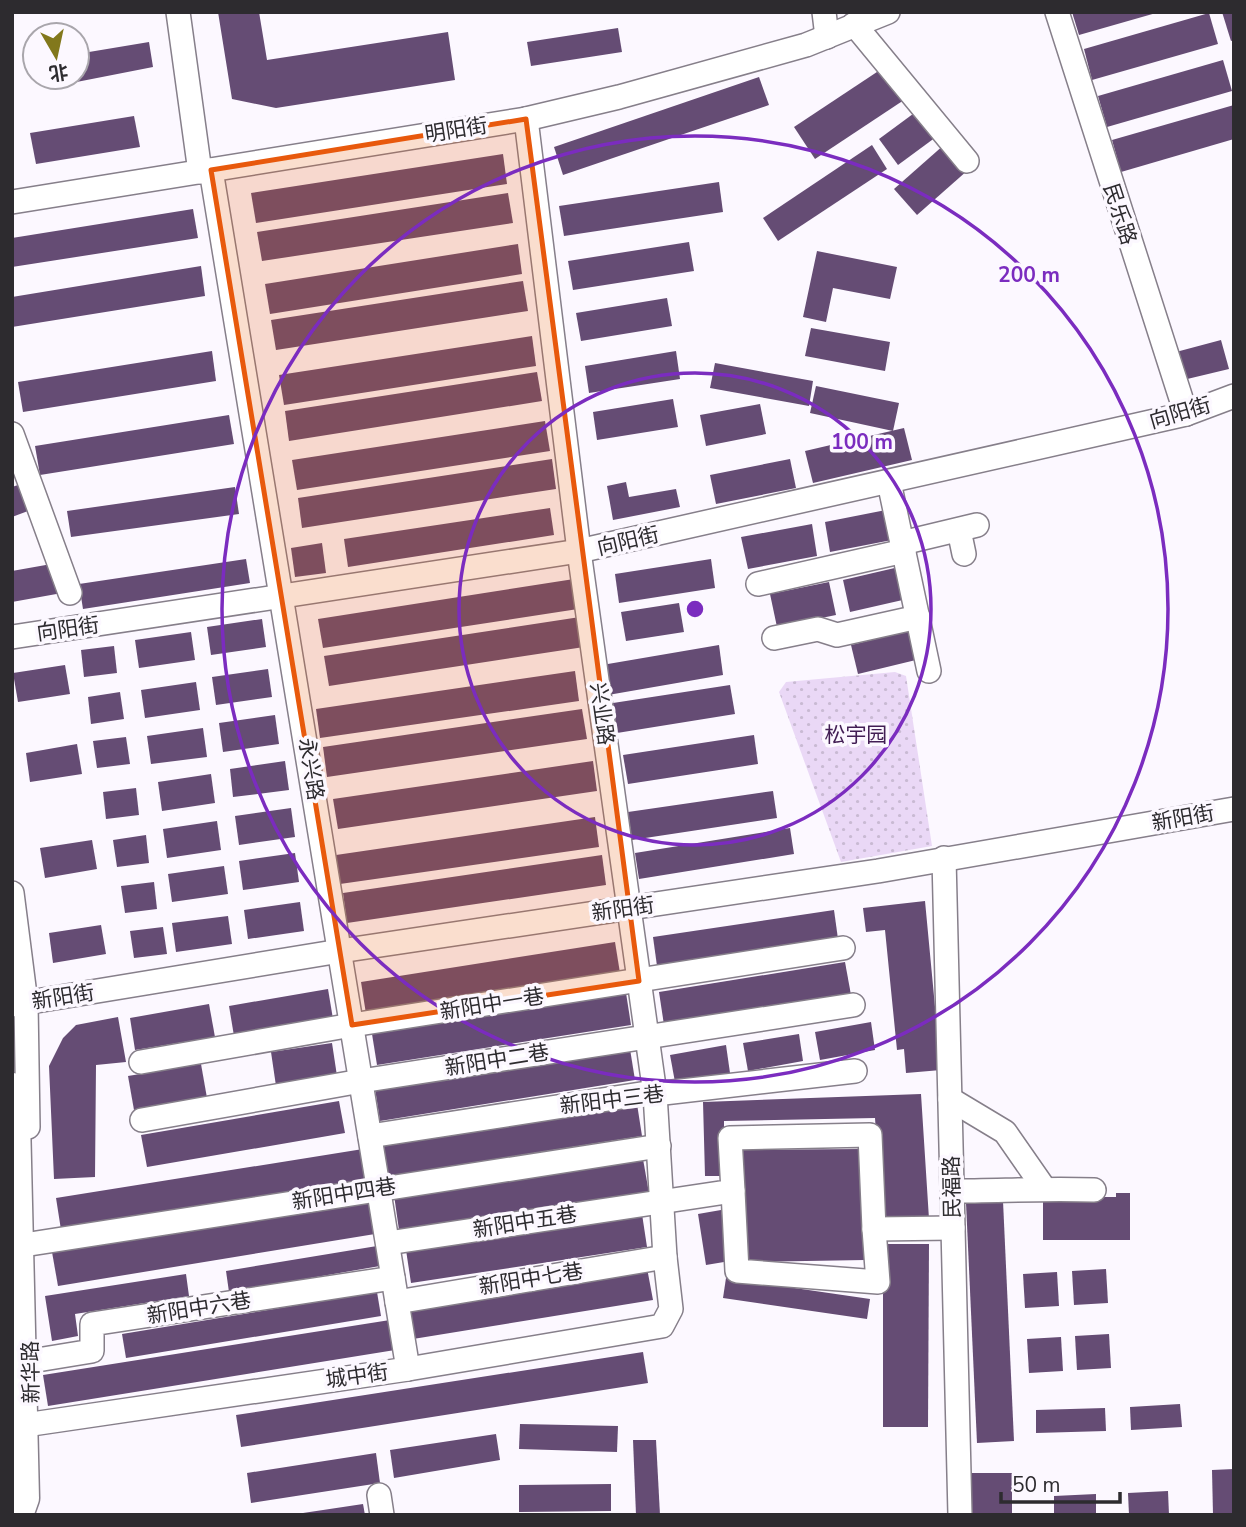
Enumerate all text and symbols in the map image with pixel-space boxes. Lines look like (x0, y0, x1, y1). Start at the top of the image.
north arrow (21, 21, 91, 91)
text: 北 (47, 57, 70, 86)
street label: 明阳街 (423, 111, 489, 149)
street label: 民乐路 (1097, 180, 1143, 248)
text: 200 m (998, 261, 1060, 289)
street label: 向阳街 (1146, 391, 1214, 435)
text: 100 m (831, 428, 893, 456)
street label: 向阳街 (594, 520, 662, 562)
centre of rings (683, 597, 707, 621)
street label: 向阳街 (35, 611, 101, 647)
street label: 兴业路 (584, 681, 620, 747)
park label: 松宇园 (825, 721, 888, 749)
street label: 永兴路 (292, 736, 330, 802)
street label: 新阳街 (1150, 799, 1216, 837)
street label: 新阳街 (590, 891, 656, 927)
street label: 新阳街 (30, 978, 96, 1016)
street label: 新阳中一巷 (438, 982, 546, 1026)
street label: 新阳中二巷 (443, 1038, 551, 1082)
street label: 新阳中三巷 (558, 1080, 666, 1120)
street label: 民福路 (937, 1155, 967, 1219)
street label: 新阳中四巷 (290, 1172, 398, 1216)
street label: 新阳中五巷 (471, 1200, 579, 1244)
street label: 新阳中七巷 (477, 1257, 585, 1301)
street label: 新阳中六巷 (145, 1286, 253, 1330)
street label: 新华路 (16, 1340, 46, 1404)
street label: 城中街 (324, 1358, 390, 1394)
scale bar (1001, 1460, 1120, 1504)
text: 50 m (1012, 1471, 1061, 1499)

